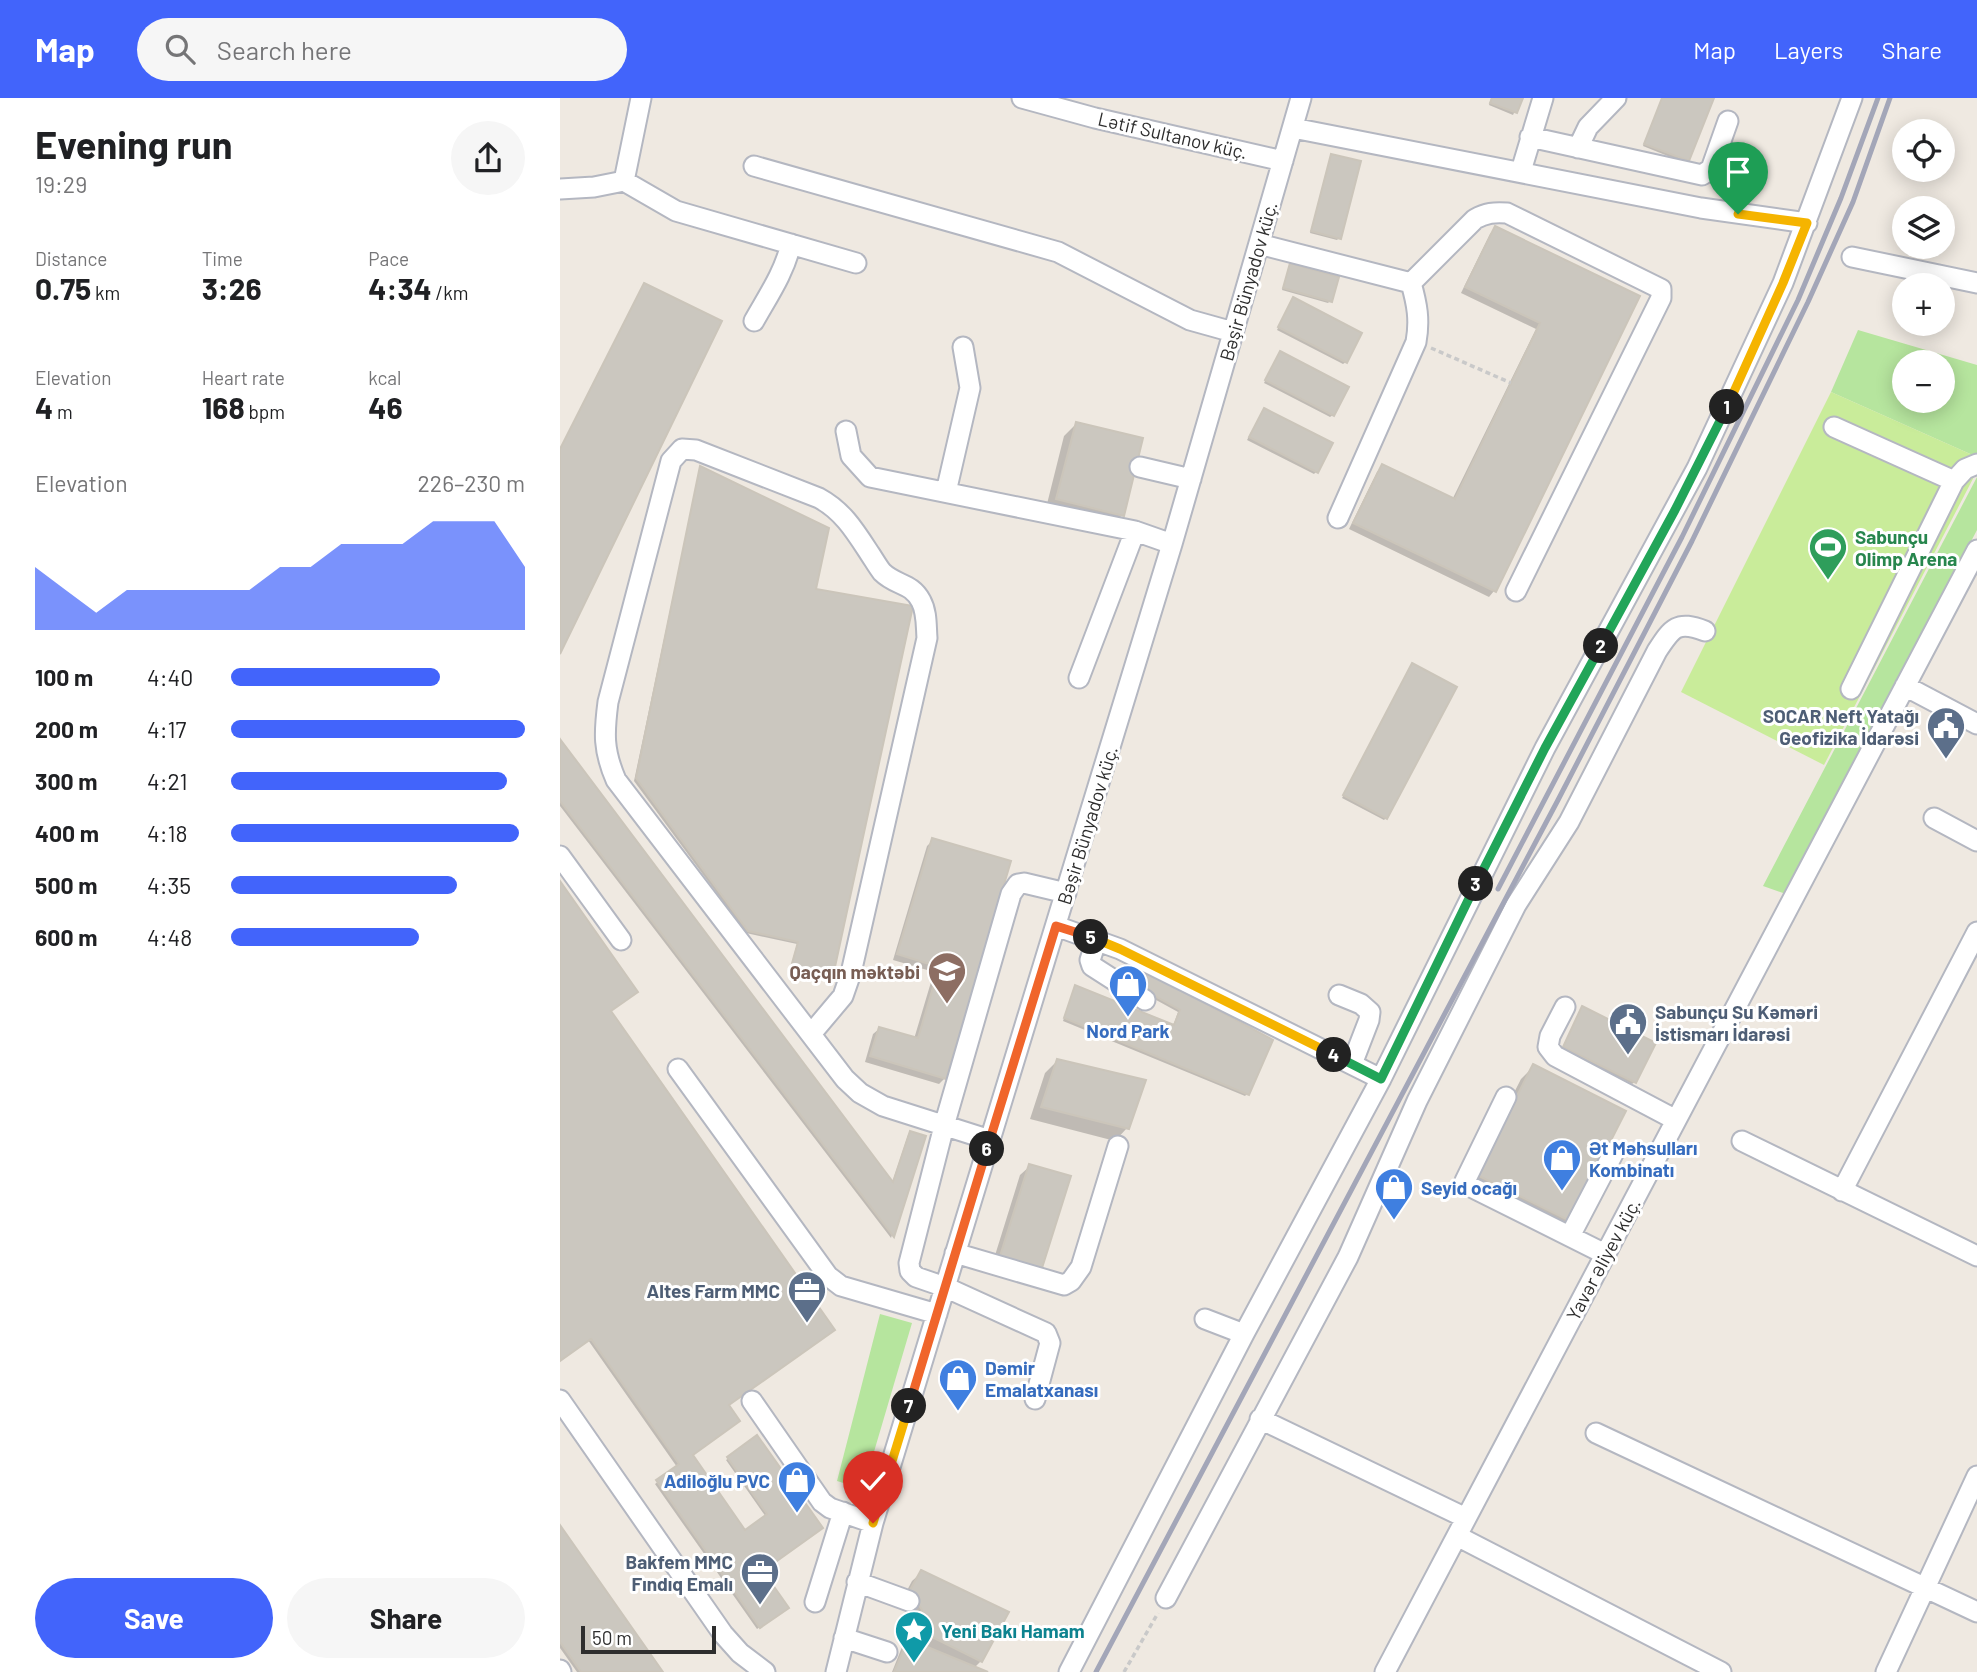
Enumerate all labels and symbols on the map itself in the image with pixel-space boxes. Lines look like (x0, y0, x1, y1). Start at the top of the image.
street label: Lətif Sultanov küç. (1096, 107, 1250, 163)
pin (1708, 142, 1768, 214)
street label: Bəşir Bünyadov küç. (1214, 199, 1282, 363)
pin: 1 (1710, 390, 1744, 424)
place label: Sabunçu Olimp Arena (1855, 525, 1957, 570)
sports icon: Sabunçu Olimp Arena (1807, 526, 1849, 581)
pin: 2 (1584, 628, 1618, 664)
place label: SOCAR Neft Yatağı Geofizika İdarəsi (1763, 704, 1919, 749)
public building icon: SOCAR Neft Yatağı Geofizika İdarəsi (1925, 705, 1967, 760)
street label: Bəşir Bünyadov küç. (1052, 743, 1122, 907)
pin: 3 (1458, 866, 1494, 902)
pin: 5 (1074, 920, 1108, 954)
school or university icon: Qaçqın məktəbi (926, 950, 968, 1005)
place label: Qaçqın məktəbi (790, 960, 920, 983)
shop icon: Nord Park (1107, 963, 1149, 1018)
place label: Sabunçu Su Kəməri İstismarı İdarəsi (1655, 1000, 1818, 1045)
public building icon: Sabunçu Su Kəməri İstismarı İdarəsi (1607, 1001, 1649, 1056)
place label: Nord Park (1086, 1019, 1170, 1042)
pin: 4 (1316, 1038, 1352, 1072)
pin: 6 (970, 1132, 1004, 1166)
place label: Ət Məhsulları Kombinatı (1589, 1136, 1698, 1181)
shop icon: Ət Məhsulları Kombinatı (1541, 1137, 1583, 1192)
shop icon: Seyid ocağı (1373, 1166, 1415, 1221)
place label: Seyid ocağı (1421, 1176, 1517, 1199)
street label: Yavər Əliyev küç. (1561, 1194, 1645, 1324)
office icon: Altes Farm MMC (786, 1269, 828, 1324)
place label: Altes Farm MMC (647, 1279, 780, 1302)
place label: Dəmir Emalatxanası (985, 1356, 1098, 1401)
shop icon: Dəmir Emalatxanası (937, 1357, 979, 1412)
pin: 7 (892, 1388, 926, 1424)
pin (843, 1451, 903, 1523)
shop icon: Adiloğlu PVC (776, 1459, 818, 1514)
place label: Adiloğlu PVC (664, 1469, 770, 1492)
place label: Bakfem MMC Fındıq Emalı (626, 1550, 733, 1595)
office icon: Bakfem MMC Fındıq Emalı (739, 1551, 781, 1606)
place icon: Yeni Bakı Hamam (893, 1609, 935, 1664)
place label: Yeni Bakı Hamam (941, 1619, 1085, 1642)
scale bar (581, 1623, 716, 1655)

